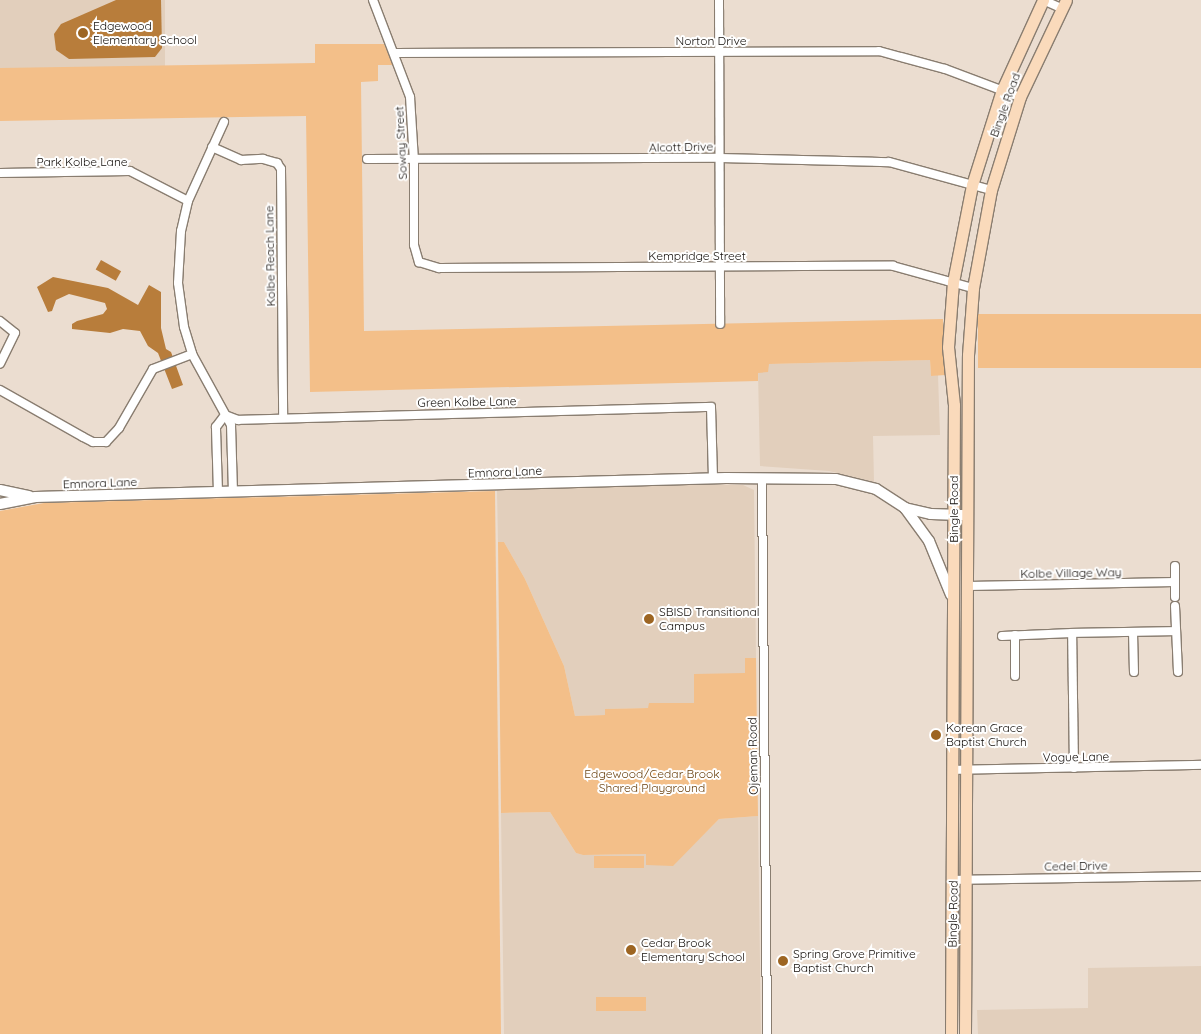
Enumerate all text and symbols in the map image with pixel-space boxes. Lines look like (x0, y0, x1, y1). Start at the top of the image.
place label: Edgewood Elementary School (93, 19, 197, 47)
marker: Edgewood Elementary School (77, 27, 89, 39)
street label: Norton Drive (676, 34, 746, 48)
street label: Bingle Road (987, 71, 1023, 139)
street label: Soway Street (392, 106, 410, 180)
street label: Alcott Drive (649, 139, 713, 155)
street label: Park Kolbe Lane (36, 155, 128, 169)
street label: Kolbe Reach Lane (262, 205, 278, 307)
street label: Kempridge Street (648, 249, 746, 263)
street label: Green Kolbe Lane (417, 394, 517, 410)
street label: Emnora Lane (468, 464, 542, 480)
street label: Emnora Lane (63, 475, 137, 491)
street label: Bingle Road (947, 475, 961, 543)
street label: Kolbe Village Way (1020, 565, 1122, 581)
place label: SBISD Transitional Campus (659, 605, 759, 633)
marker: SBISD Transitional Campus (643, 613, 655, 625)
street label: Ojeman Road (745, 717, 761, 795)
place label: Korean Grace Baptist Church (946, 721, 1027, 749)
marker: Korean Grace Baptist Church (930, 729, 942, 741)
street label: Vogue Lane (1043, 749, 1109, 765)
park label: Edgewood/Cedar Brook Shared Playground (584, 767, 720, 795)
street label: Cedel Drive (1044, 858, 1108, 874)
street label: Bingle Road (945, 880, 961, 948)
place label: Cedar Brook Elementary School (641, 936, 745, 964)
marker: Cedar Brook Elementary School (625, 944, 637, 956)
place label: Spring Grove Primitive Baptist Church (793, 947, 916, 975)
marker: Spring Grove Primitive Baptist Church (777, 955, 789, 967)

